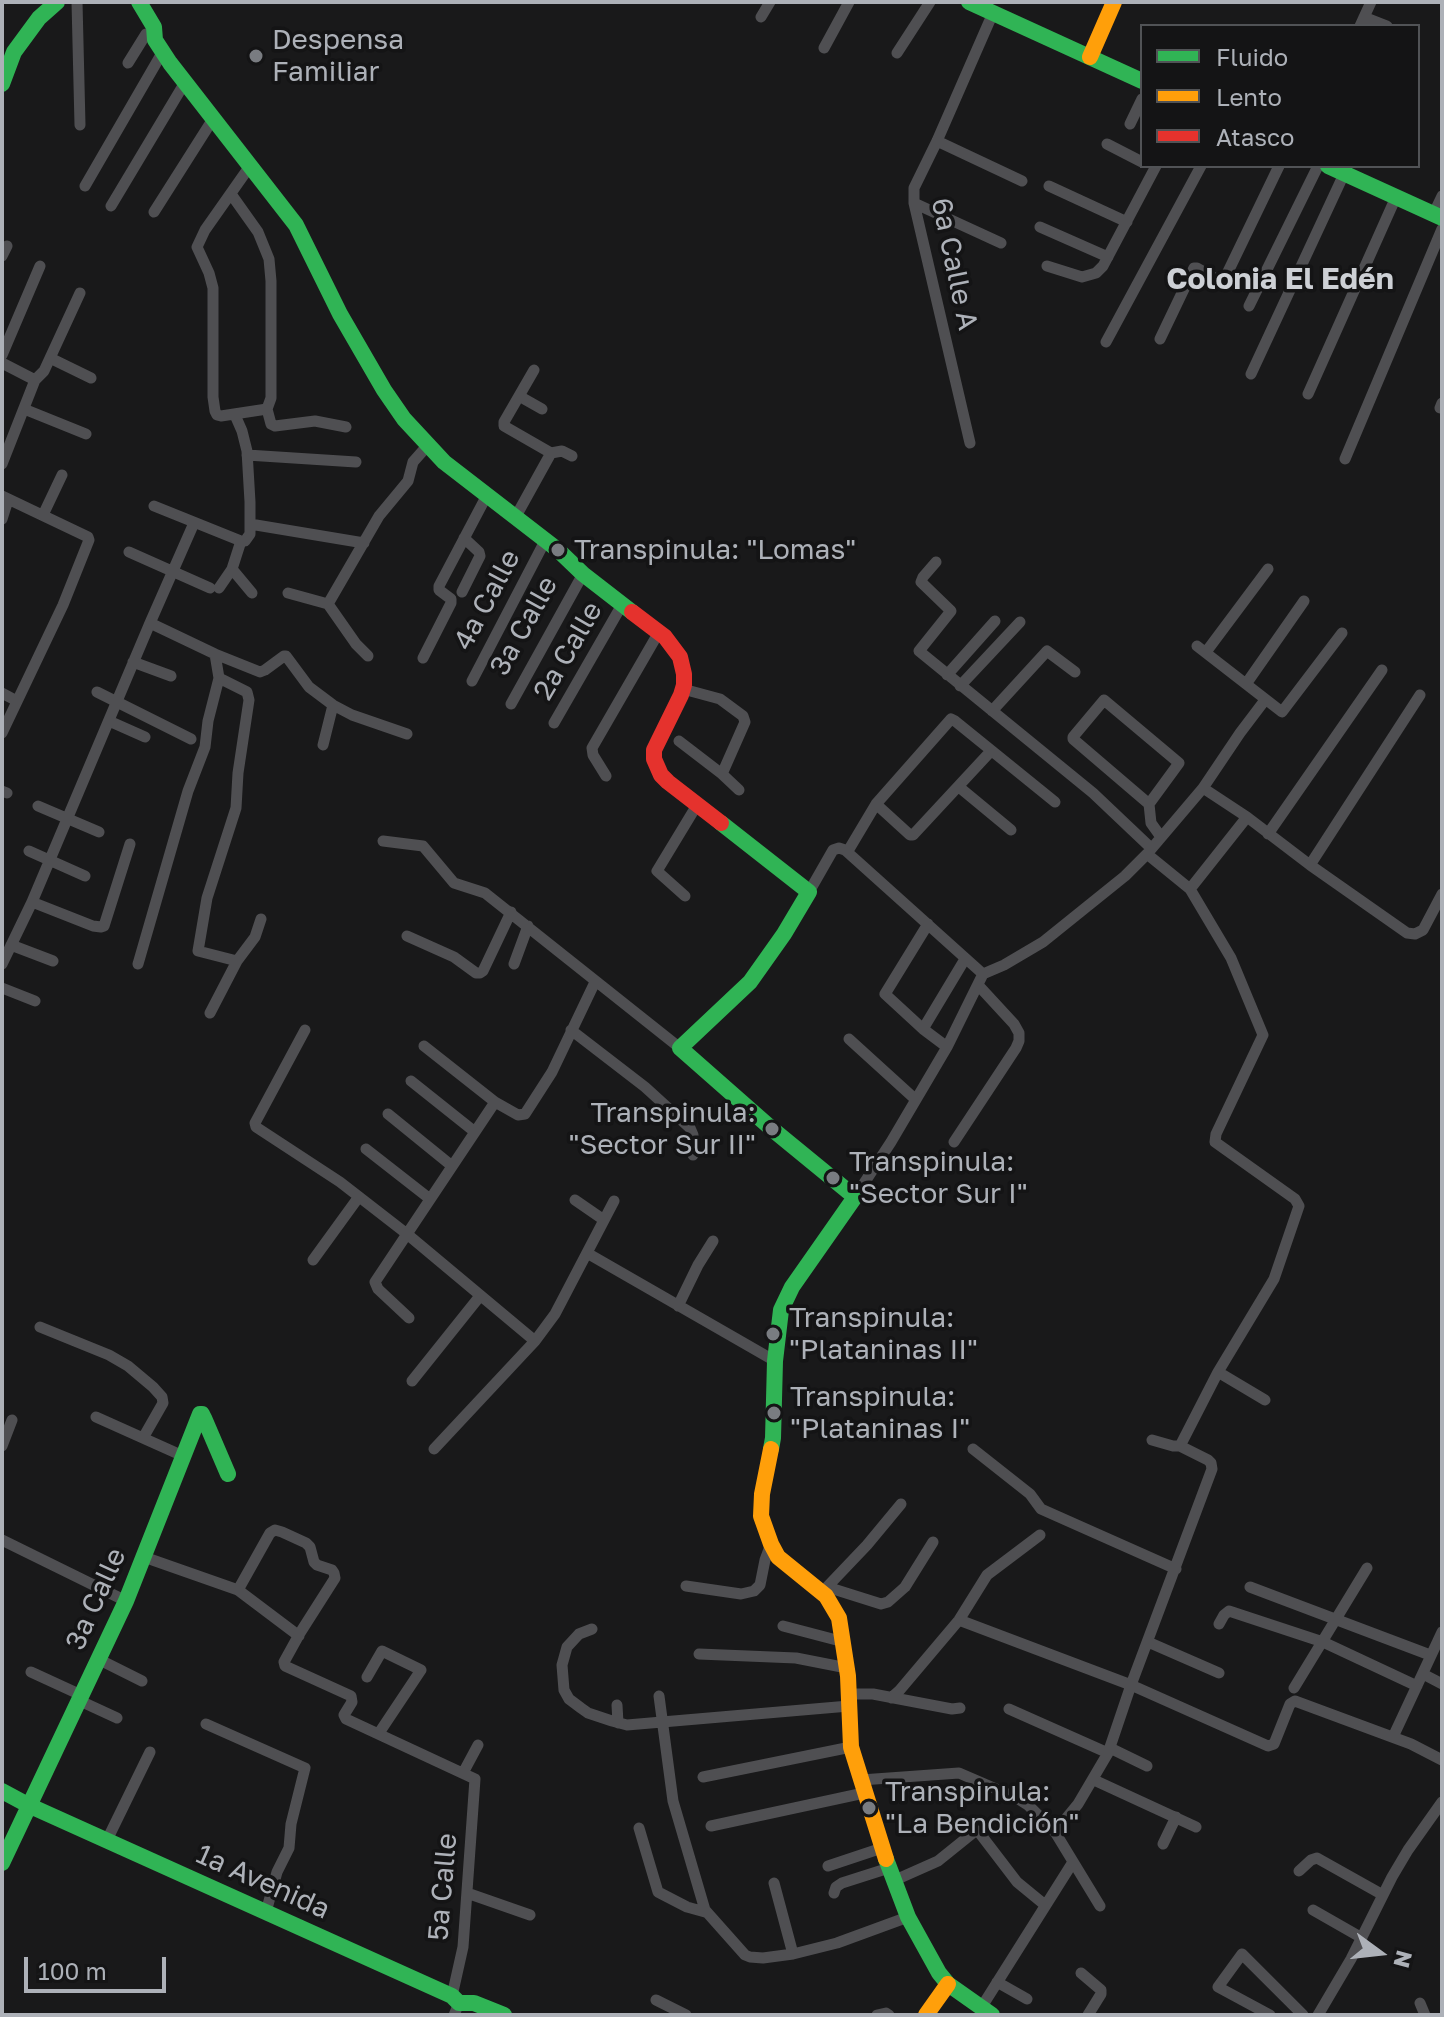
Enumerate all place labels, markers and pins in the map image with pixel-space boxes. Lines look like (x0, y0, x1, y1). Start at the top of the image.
place label: Despensa Familiar (272, 23, 404, 89)
marker: Despensa Familiar (247, 47, 265, 65)
place label: Transpinula: "Lomas" (574, 533, 856, 567)
marker: Transpinula: "Lomas" (549, 541, 567, 559)
place label: Transpinula: "Sector Sur II" (568, 1096, 756, 1162)
marker: Transpinula: "Sector Sur II" (763, 1120, 781, 1138)
place label: Transpinula: "Sector Sur I" (849, 1145, 1028, 1211)
marker: Transpinula: "Sector Sur I" (824, 1169, 842, 1187)
place label: Transpinula: "Plataninas II" (789, 1301, 978, 1367)
marker: Transpinula: "Plataninas II" (764, 1325, 782, 1343)
place label: Transpinula: "Plataninas I" (790, 1380, 970, 1446)
marker: Transpinula: "Plataninas I" (765, 1404, 783, 1422)
place label: Transpinula: "La Bendición" (885, 1775, 1079, 1841)
marker: Transpinula: "La Bendición" (860, 1799, 878, 1817)

